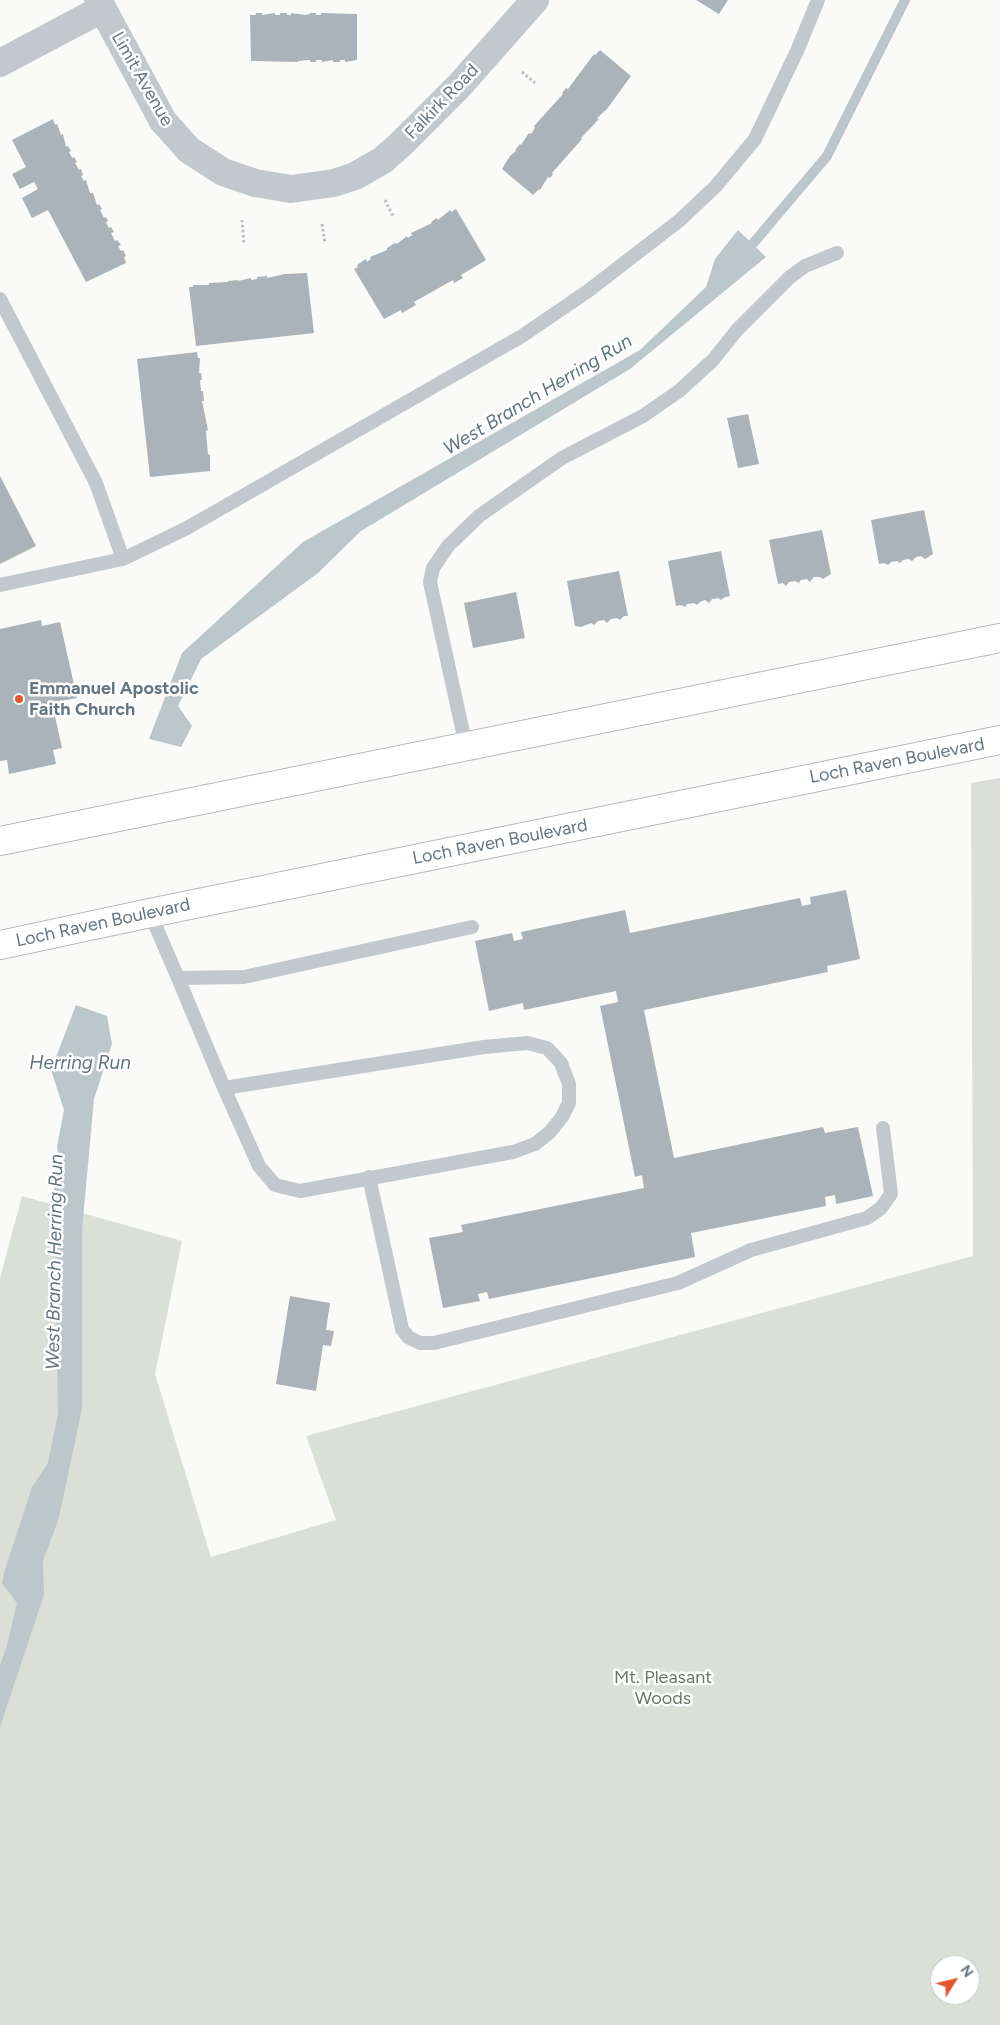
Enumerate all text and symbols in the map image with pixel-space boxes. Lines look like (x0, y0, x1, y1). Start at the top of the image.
street label: Limit Avenue (106, 28, 178, 130)
street label: Falkirk Road (401, 60, 483, 144)
water label: West Branch Herring Run (440, 330, 636, 460)
place label: Emmanuel Apostolic Faith Church (29, 678, 199, 721)
marker: Emmanuel Apostolic Faith Church (13, 693, 25, 705)
street label: Loch Raven Boulevard (808, 733, 986, 789)
street label: Loch Raven Boulevard (411, 814, 589, 870)
street label: Loch Raven Boulevard (14, 894, 192, 952)
water label: Herring Run (29, 1052, 131, 1074)
water label: West Branch Herring Run (42, 1154, 68, 1370)
park label: Mt. Pleasant Woods (614, 1667, 712, 1710)
north arrow (930, 1955, 980, 2005)
text: N (957, 1962, 977, 1981)

